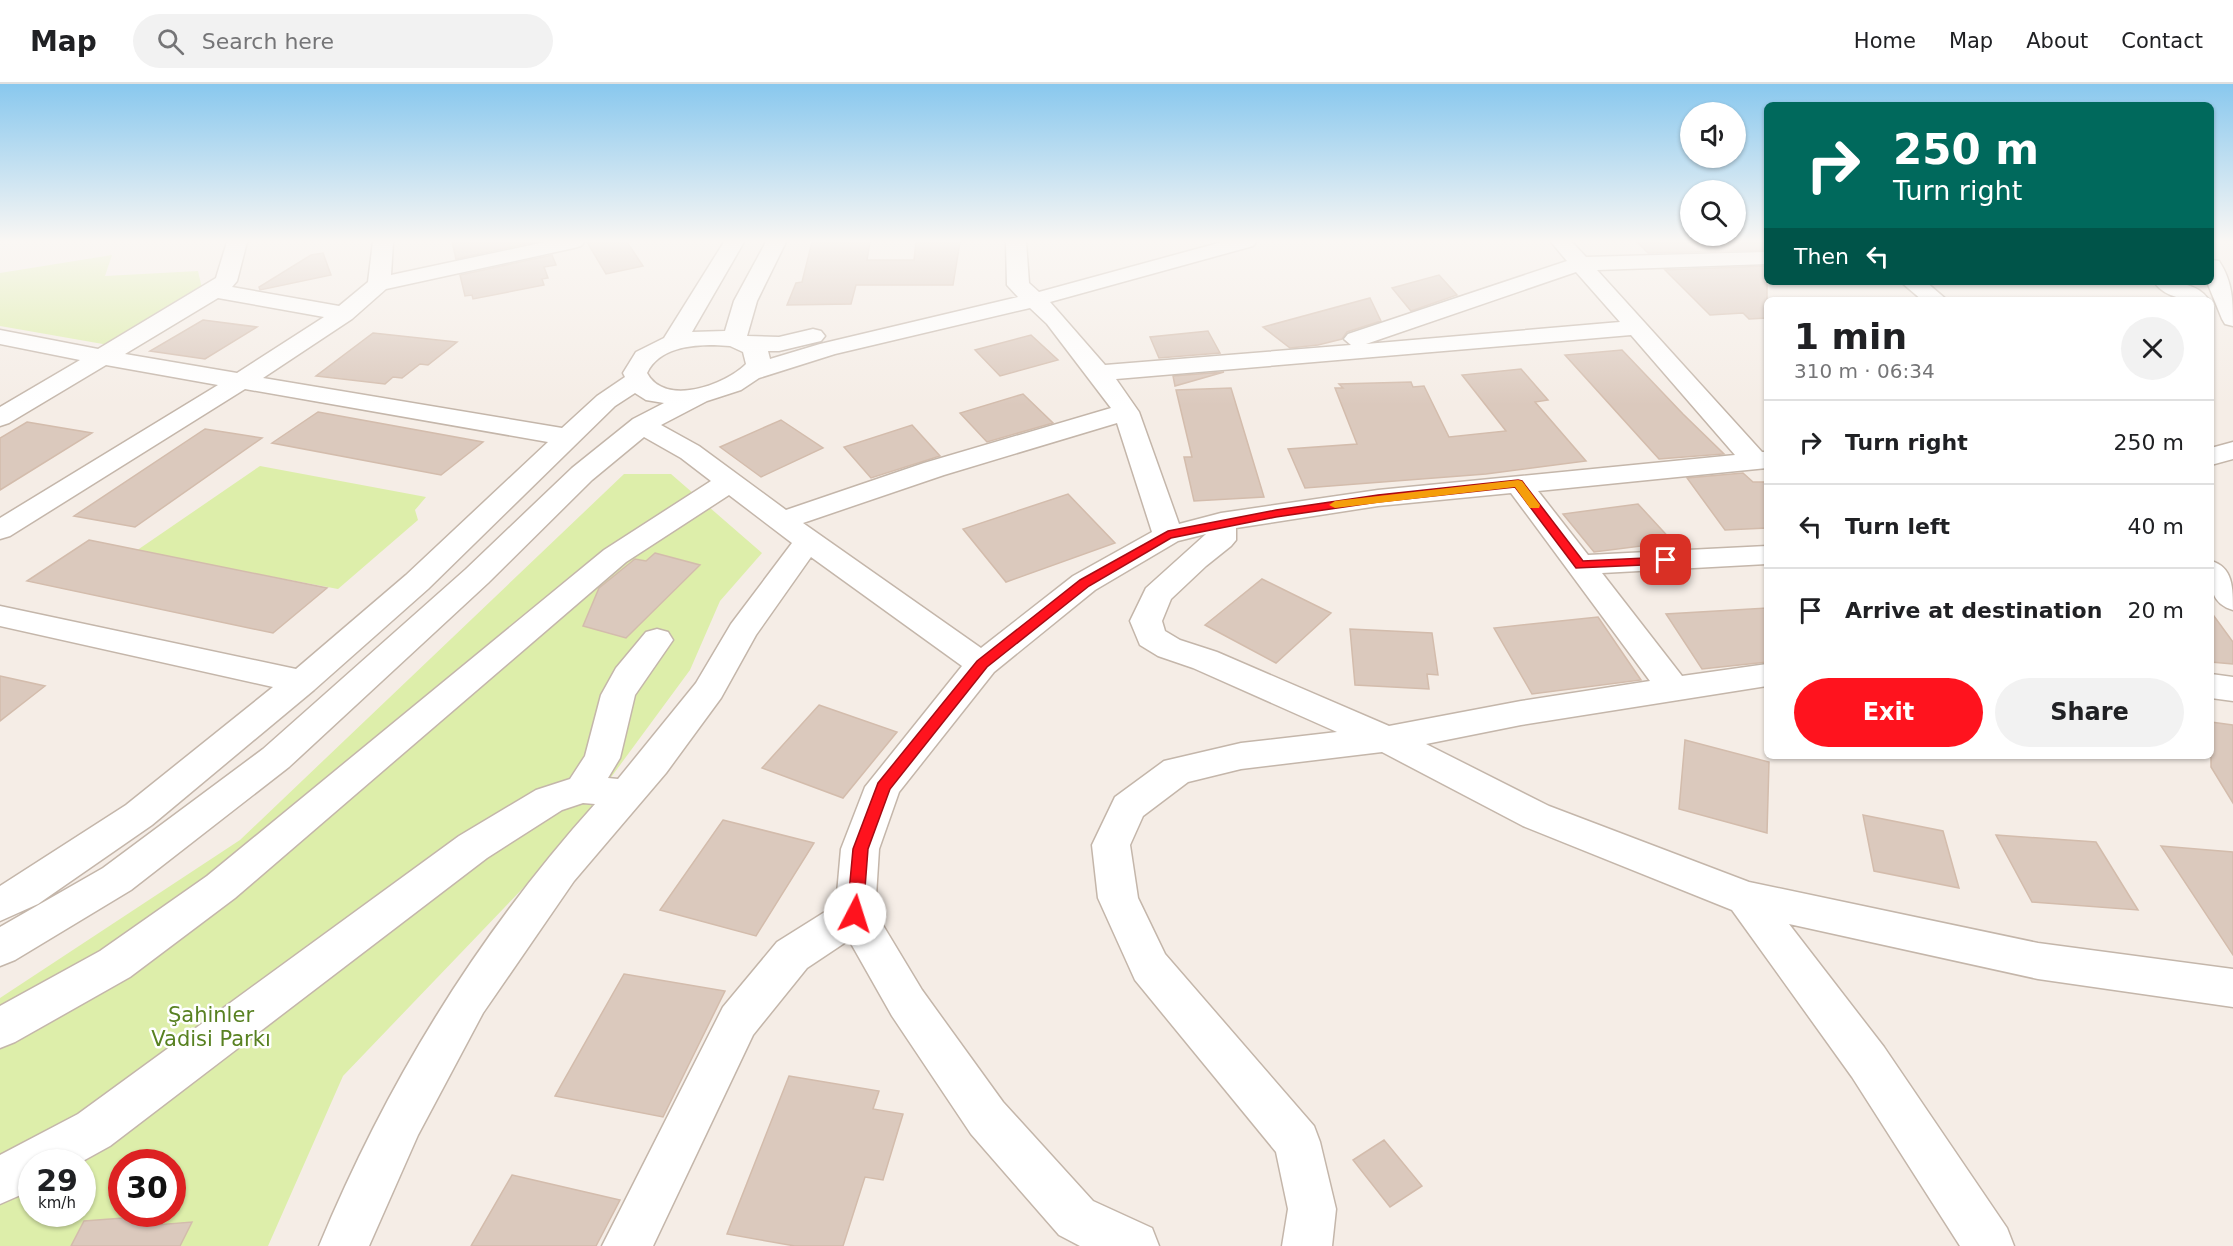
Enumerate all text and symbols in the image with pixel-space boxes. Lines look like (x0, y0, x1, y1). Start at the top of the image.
search box (133, 14, 553, 68)
text: Map (30, 25, 97, 58)
icon: search (154, 25, 187, 58)
text: Search here (202, 29, 334, 54)
text: Home (1854, 29, 1916, 53)
text: Map (1949, 29, 1993, 53)
text: About (2026, 29, 2088, 53)
text: Contact (2121, 29, 2203, 53)
map controls (1680, 102, 1746, 246)
button: sound (1680, 102, 1746, 168)
text: 250 m (1893, 125, 2039, 174)
icon: right (1794, 126, 1872, 204)
text: Turn right (1893, 175, 2022, 206)
button: search (1680, 180, 1746, 246)
icon: left (1861, 240, 1894, 273)
text: Then (1794, 244, 1849, 269)
text: 1 min (1794, 316, 1907, 357)
button: close (2121, 317, 2184, 380)
text: 310 m · 06:34 (1794, 359, 1935, 383)
icon: right (1794, 426, 1827, 459)
text: Turn right (1845, 430, 1968, 455)
text: 250 m (2114, 430, 2184, 455)
icon: left (1794, 510, 1827, 543)
text: Turn left (1845, 514, 1950, 539)
text: 40 m (2128, 514, 2184, 539)
pin (1640, 534, 1691, 585)
icon: arrive (1649, 543, 1682, 576)
icon: arrive (1794, 594, 1827, 627)
text: Arrive at destination (1845, 598, 2102, 623)
text: 20 m (2128, 598, 2184, 623)
button: Exit (1794, 678, 1983, 747)
button: Share (1995, 678, 2184, 747)
position arrow (823, 882, 887, 946)
park label: Şahinler Vadisi Parkı (151, 1003, 271, 1051)
speed limit sign: 30 (108, 1149, 186, 1227)
text: 29 (36, 1163, 78, 1198)
text: km/h (38, 1194, 76, 1212)

